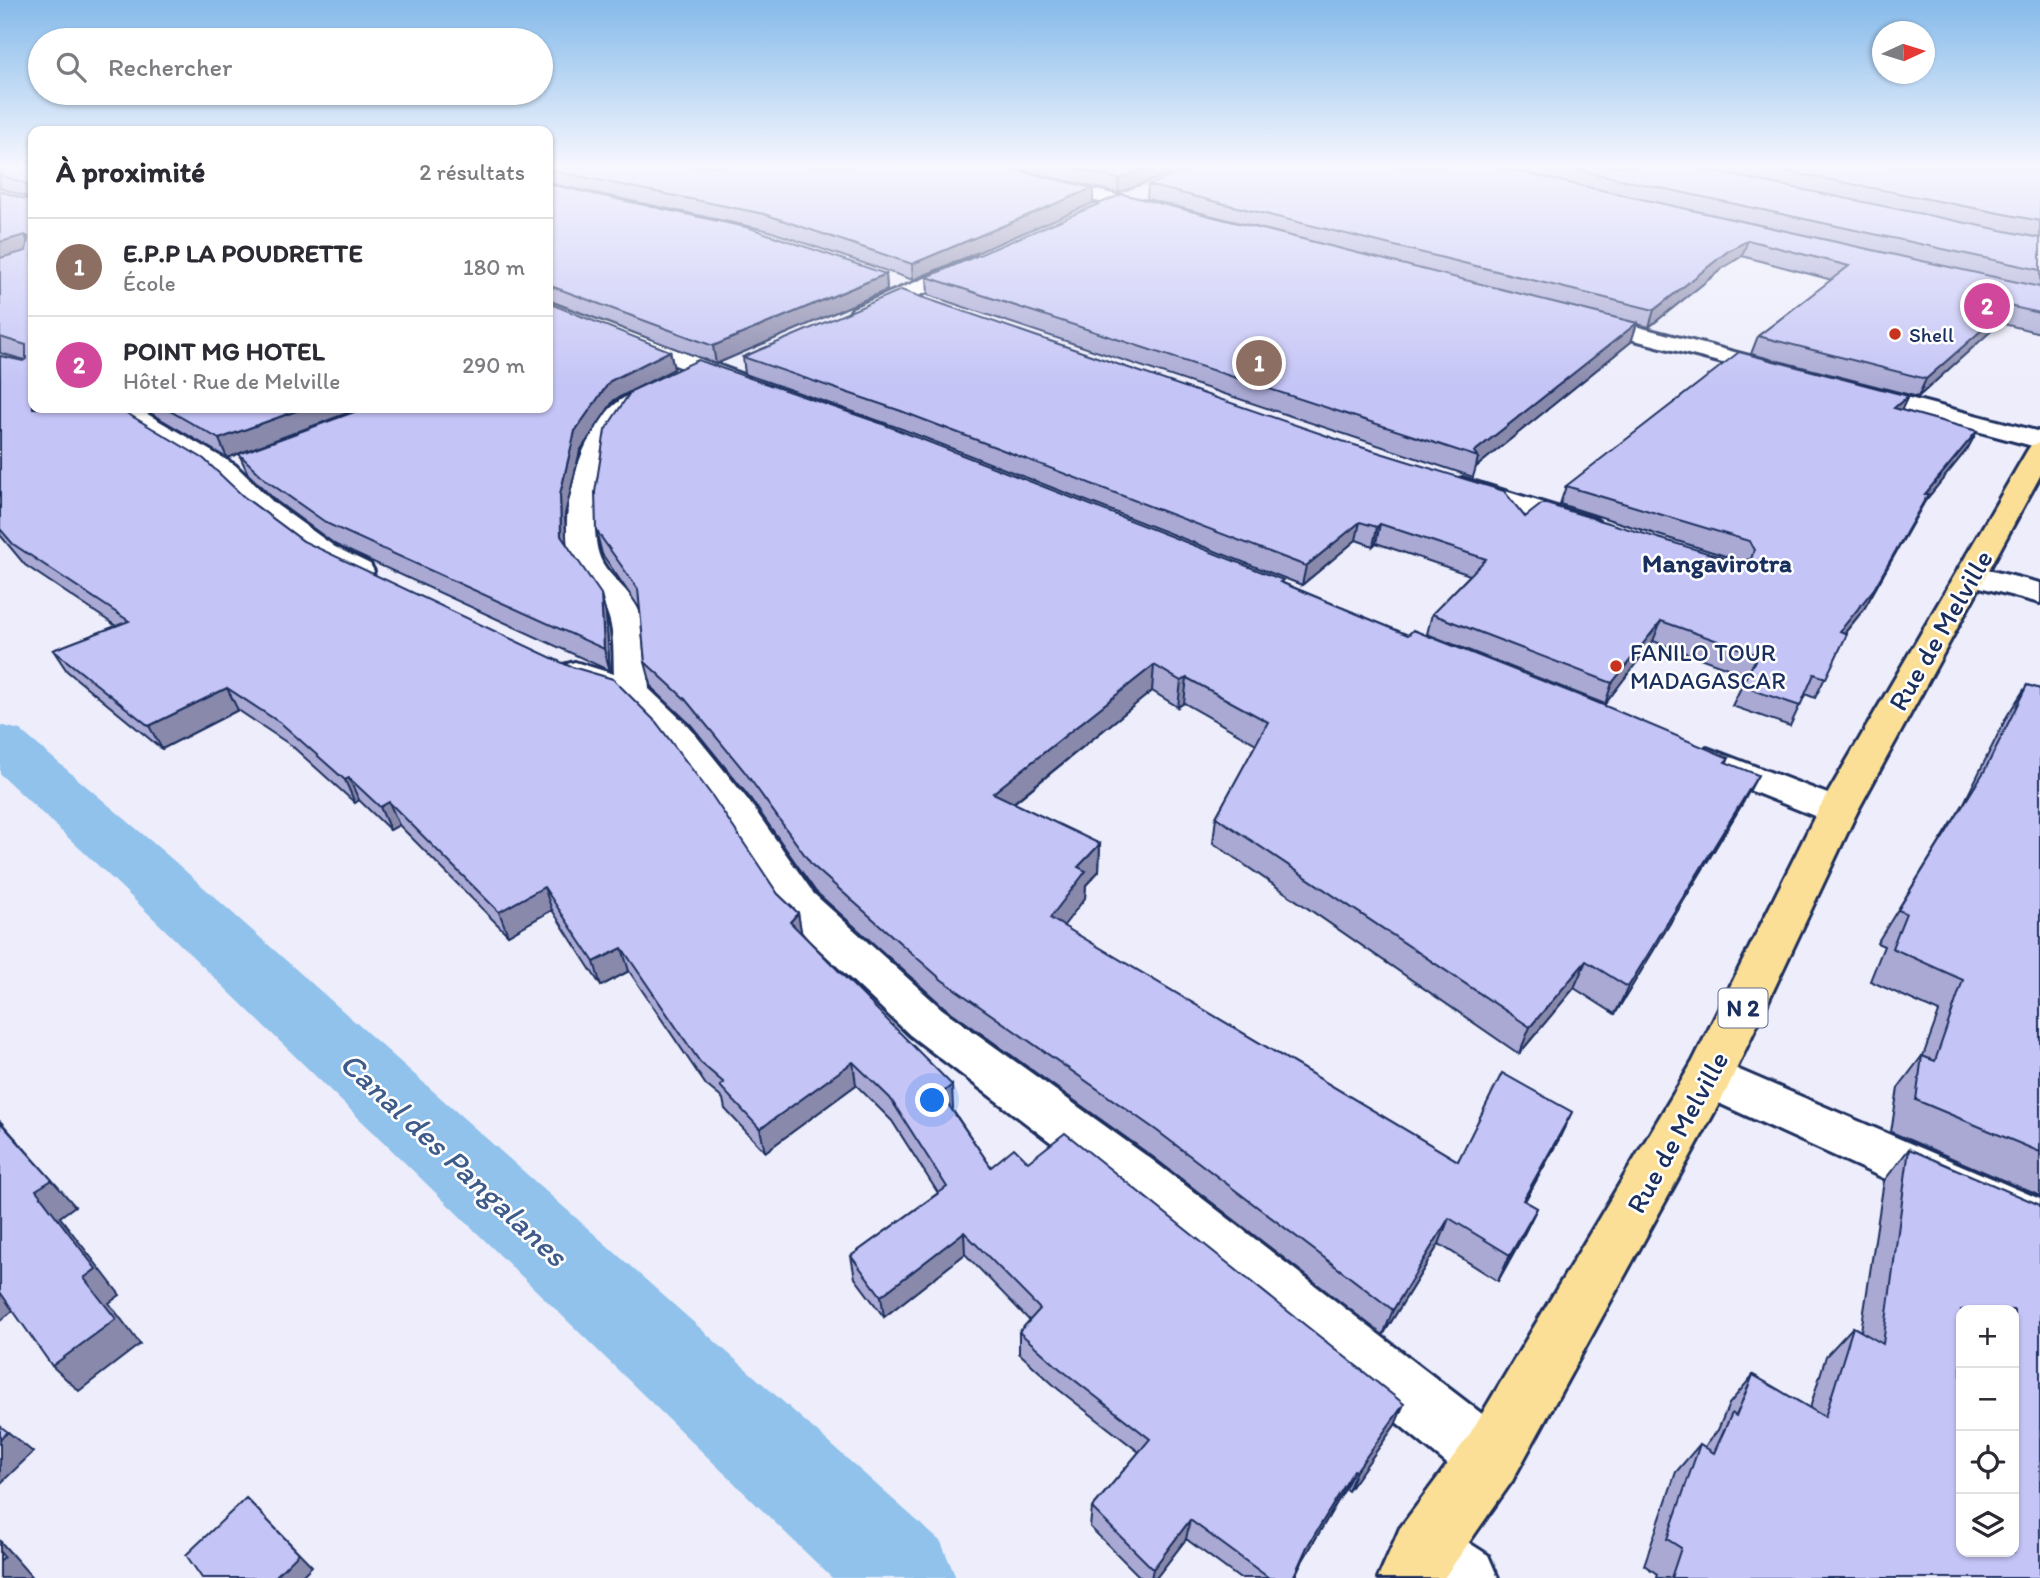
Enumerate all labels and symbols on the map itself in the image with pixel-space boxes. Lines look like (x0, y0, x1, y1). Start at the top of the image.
north arrow (1872, 21, 1935, 84)
pin: 2 (1964, 280, 2010, 332)
place label: Shell (1909, 322, 1954, 347)
marker: Shell (1887, 326, 1903, 342)
pin: 1 (1236, 337, 1282, 389)
street label: Rue de Melville (1880, 544, 2000, 716)
district label: Mangavirotra (1642, 547, 1792, 579)
place label: FANILO TOUR MADAGASCAR (1630, 638, 1786, 695)
marker: FANILO TOUR MADAGASCAR (1608, 658, 1624, 674)
road number: N 2 (1718, 988, 1768, 1028)
water label: Canal des Pangalanes (332, 1044, 577, 1275)
street label: Rue de Melville (1618, 1045, 1736, 1219)
your location (915, 1083, 949, 1117)

